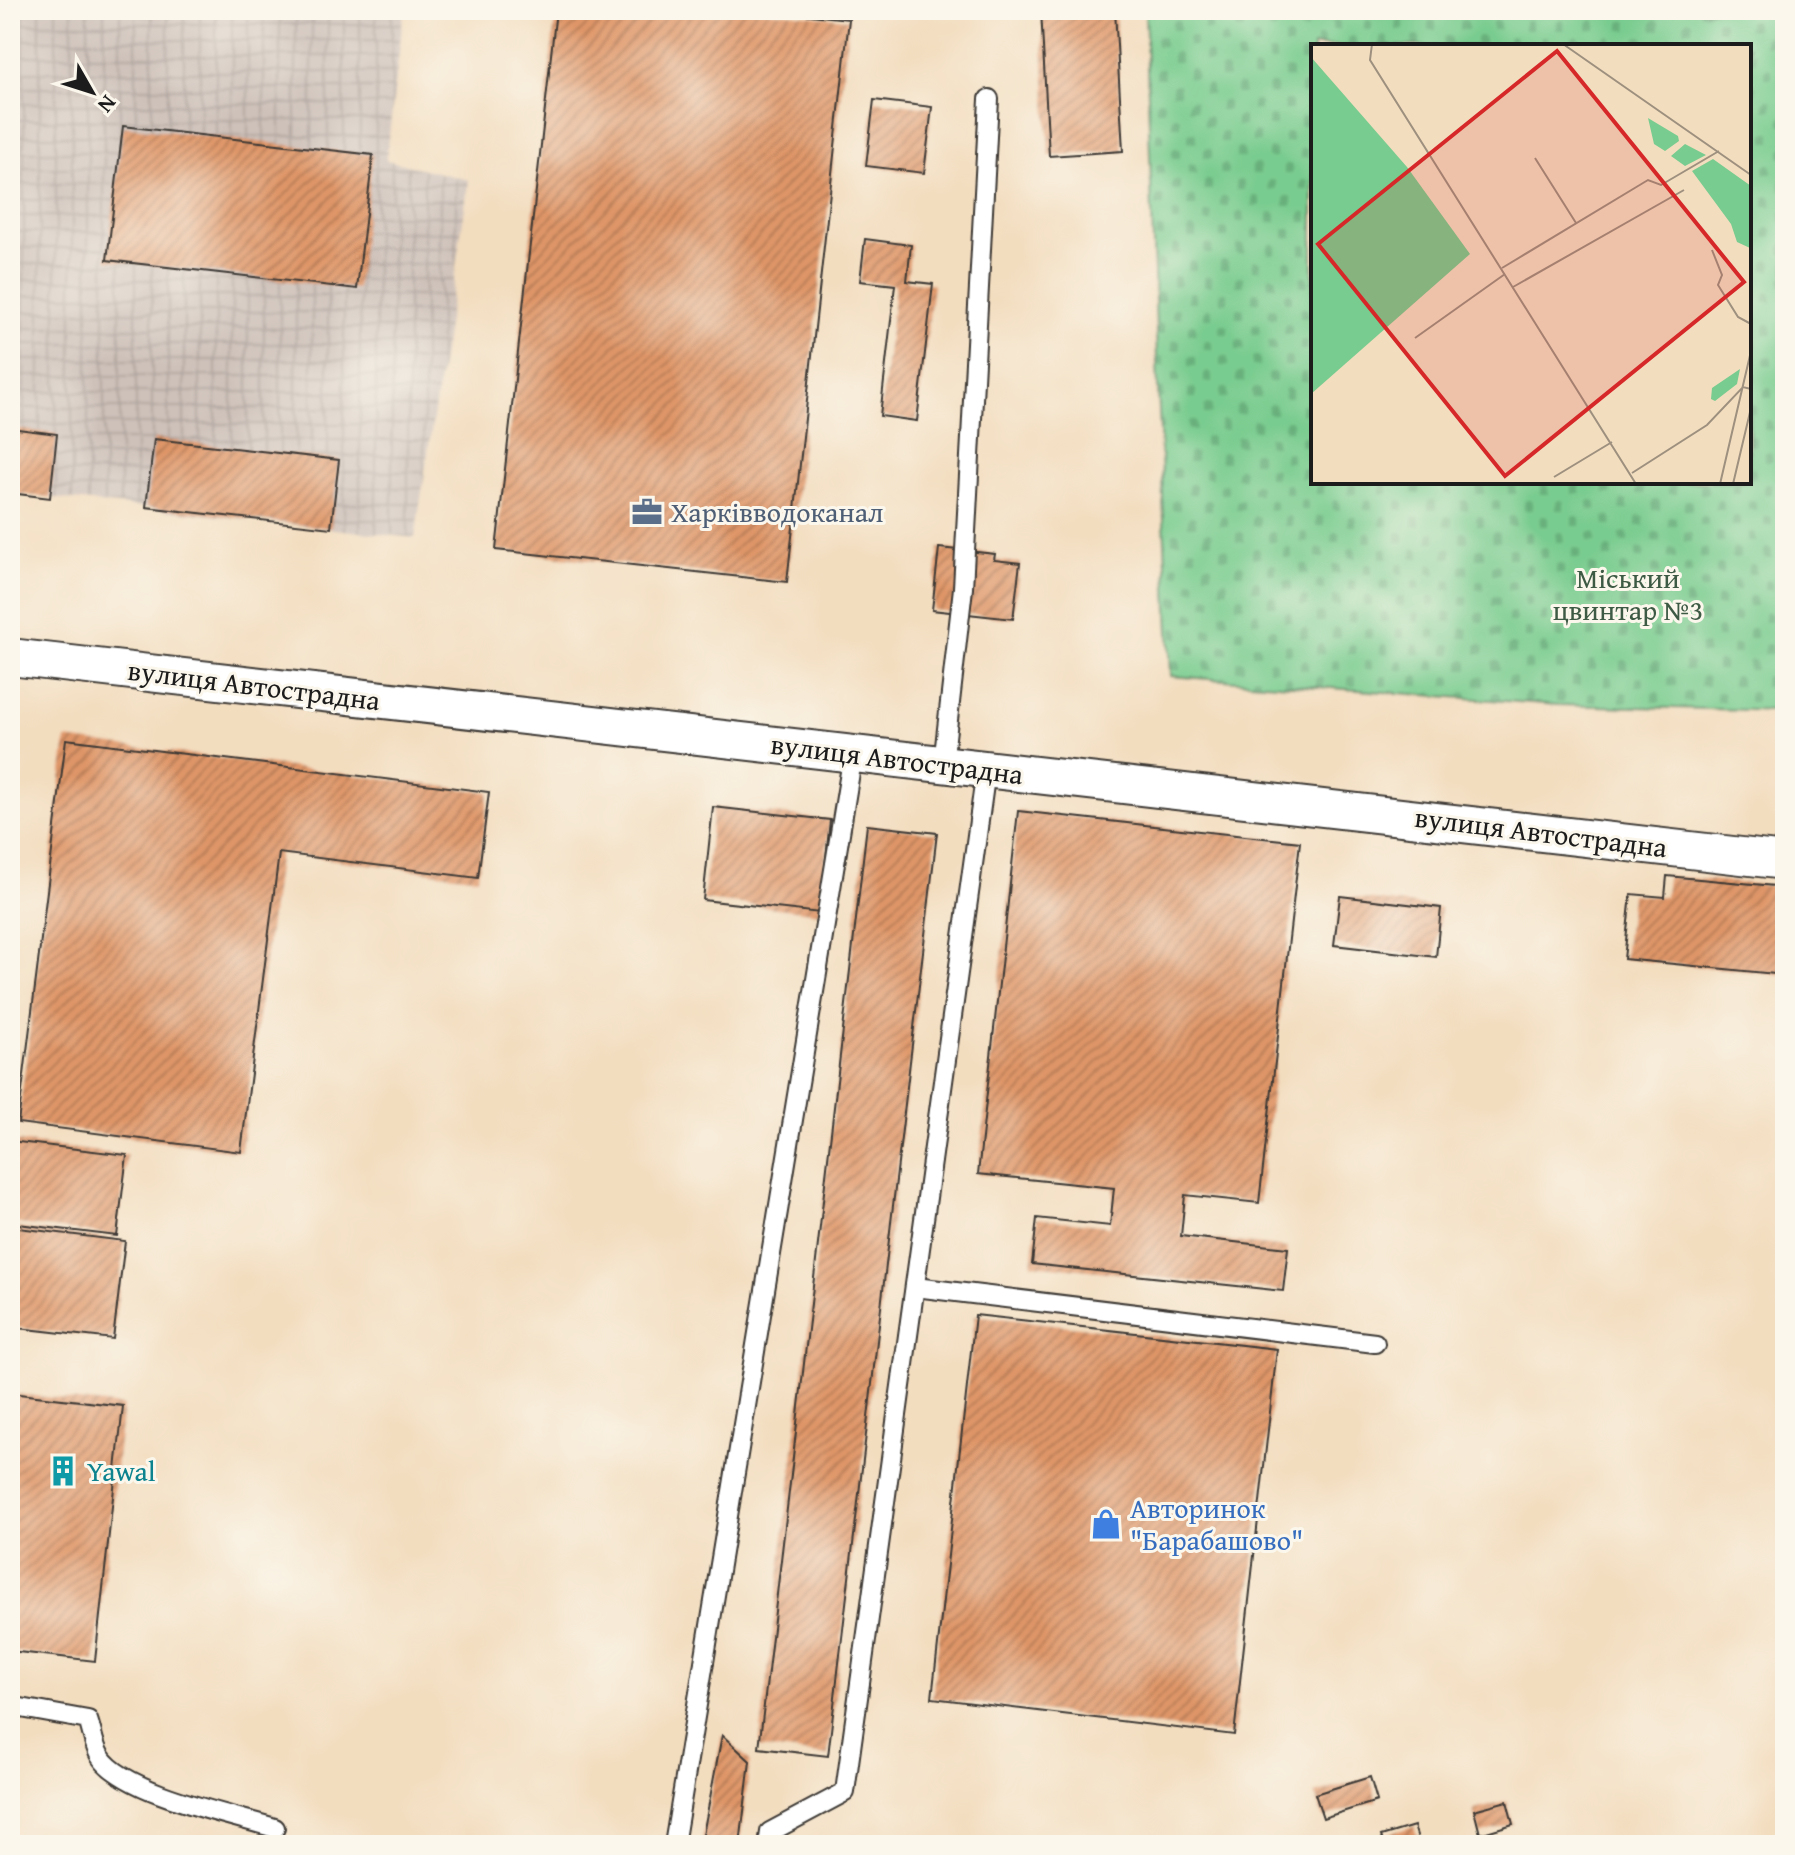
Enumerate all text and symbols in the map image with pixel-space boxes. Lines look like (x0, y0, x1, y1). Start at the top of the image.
inset map (1311, 44, 1751, 484)
north arrow (52, 52, 132, 132)
text: N (90, 89, 125, 121)
place label: Харківводоканал (671, 491, 883, 532)
office icon: Харківводоканал (630, 495, 664, 529)
park label: Міський цвинтар №3 (1553, 557, 1703, 630)
street label: вулиця Автострадна (126, 649, 383, 720)
street label: вулиця Автострадна (769, 723, 1026, 794)
street label: вулиця Автострадна (1413, 796, 1670, 867)
place label: Yawal (87, 1450, 156, 1491)
building icon: Yawal (46, 1454, 80, 1488)
place label: Авторинок "Барабашово" (1130, 1487, 1303, 1560)
shop icon: Авторинок "Барабашово" (1089, 1507, 1123, 1541)

